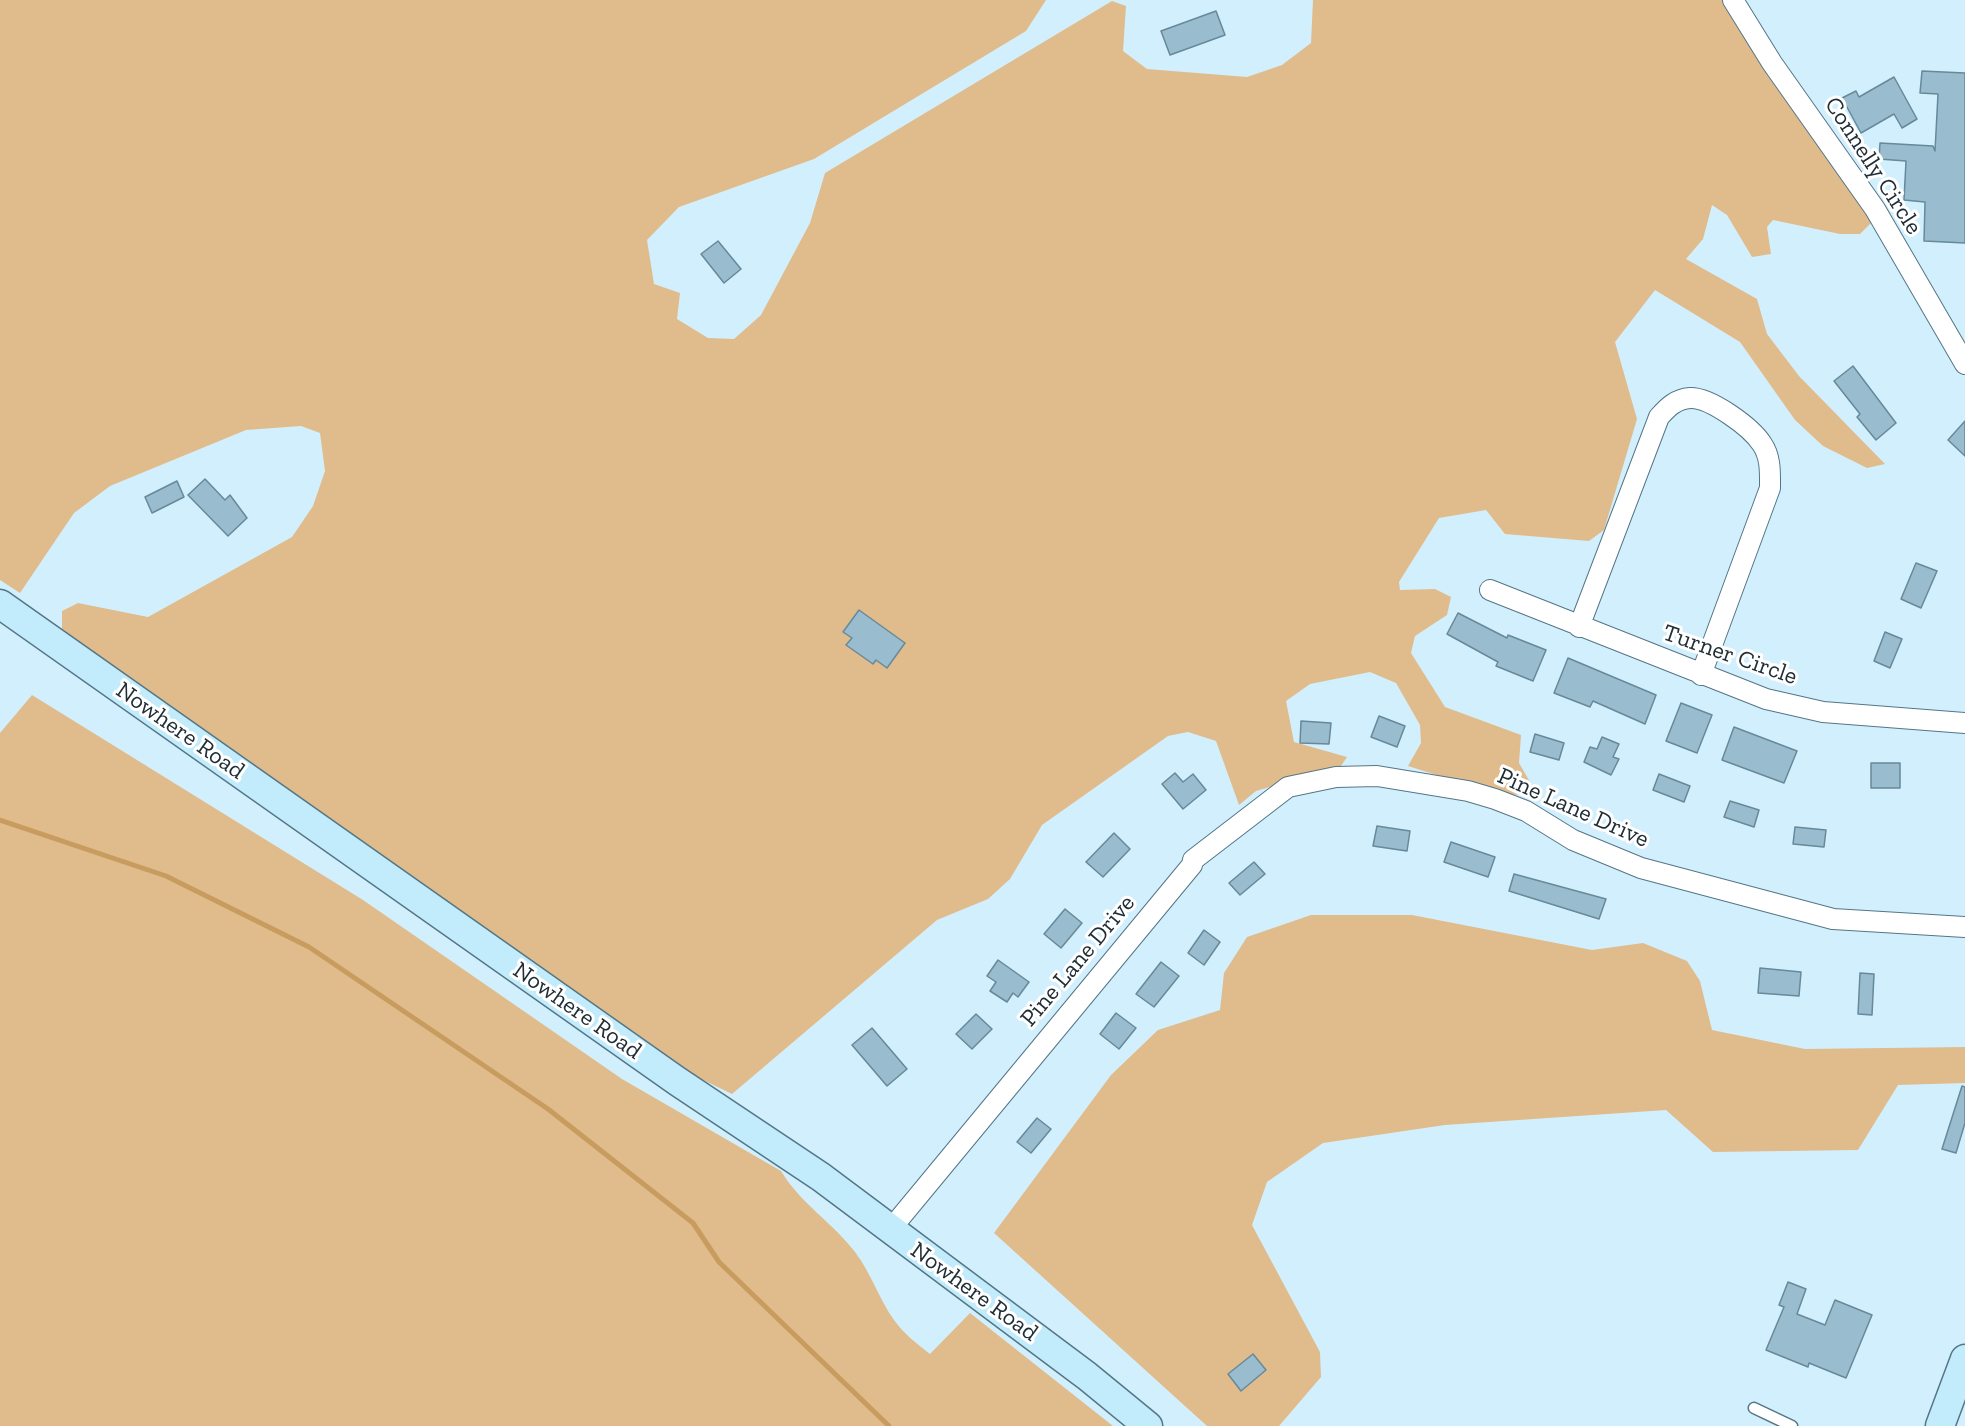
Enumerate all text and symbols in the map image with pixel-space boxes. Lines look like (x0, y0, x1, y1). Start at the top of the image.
street label: Connelly Circle (1818, 92, 1928, 240)
street label: Turner Circle (1659, 619, 1801, 691)
street label: Nowhere Road (110, 676, 250, 786)
street label: Pine Lane Drive (1493, 762, 1653, 854)
street label: Pine Lane Drive (1015, 889, 1141, 1033)
street label: Nowhere Road (507, 956, 647, 1066)
street label: Nowhere Road (905, 1236, 1043, 1348)

